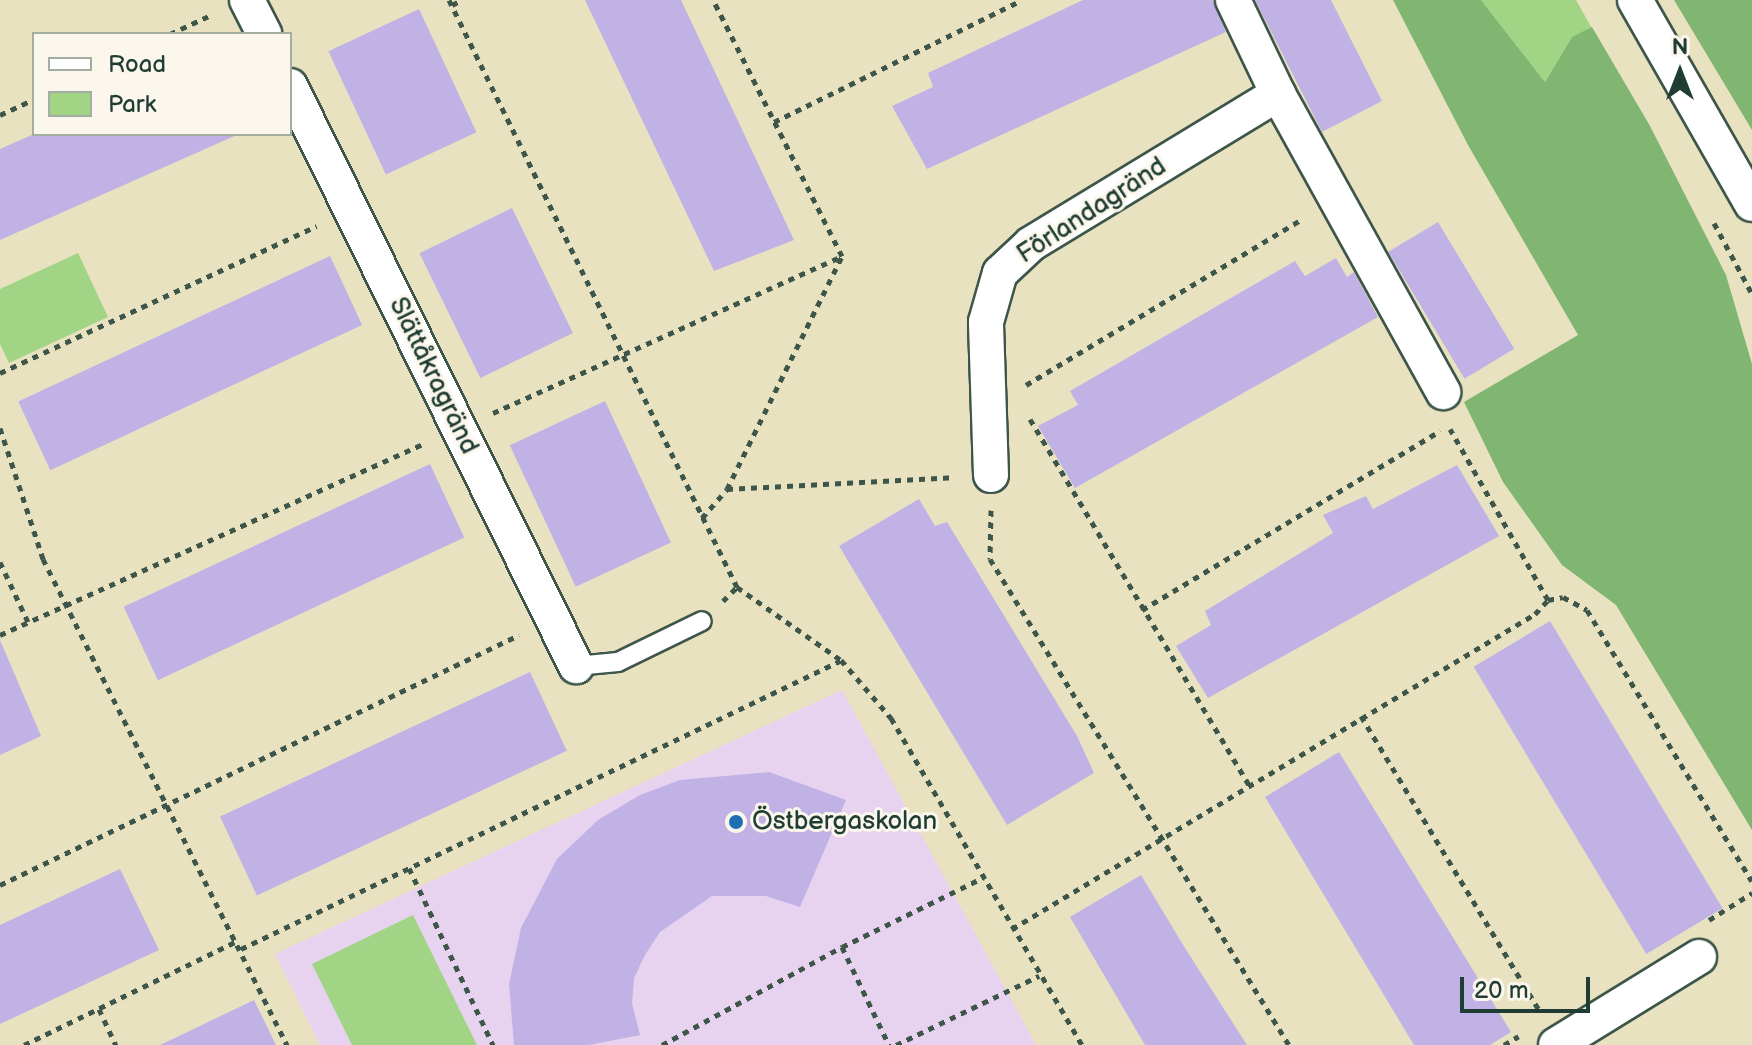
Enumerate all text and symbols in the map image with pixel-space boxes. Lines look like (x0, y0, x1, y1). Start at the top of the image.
legend (32, 32, 292, 136)
north arrow (1640, 32, 1720, 112)
text: N (1672, 34, 1688, 61)
text: Road (108, 50, 166, 79)
text: Park (108, 90, 156, 119)
street label: Förlandagränd (1012, 151, 1172, 271)
street label: Slättåkragränd (382, 293, 484, 459)
place label: Östbergaskolan (752, 806, 937, 838)
marker: Östbergaskolan (727, 813, 745, 831)
scale bar (1464, 961, 1594, 1011)
text: 20 m (1474, 976, 1529, 1005)

